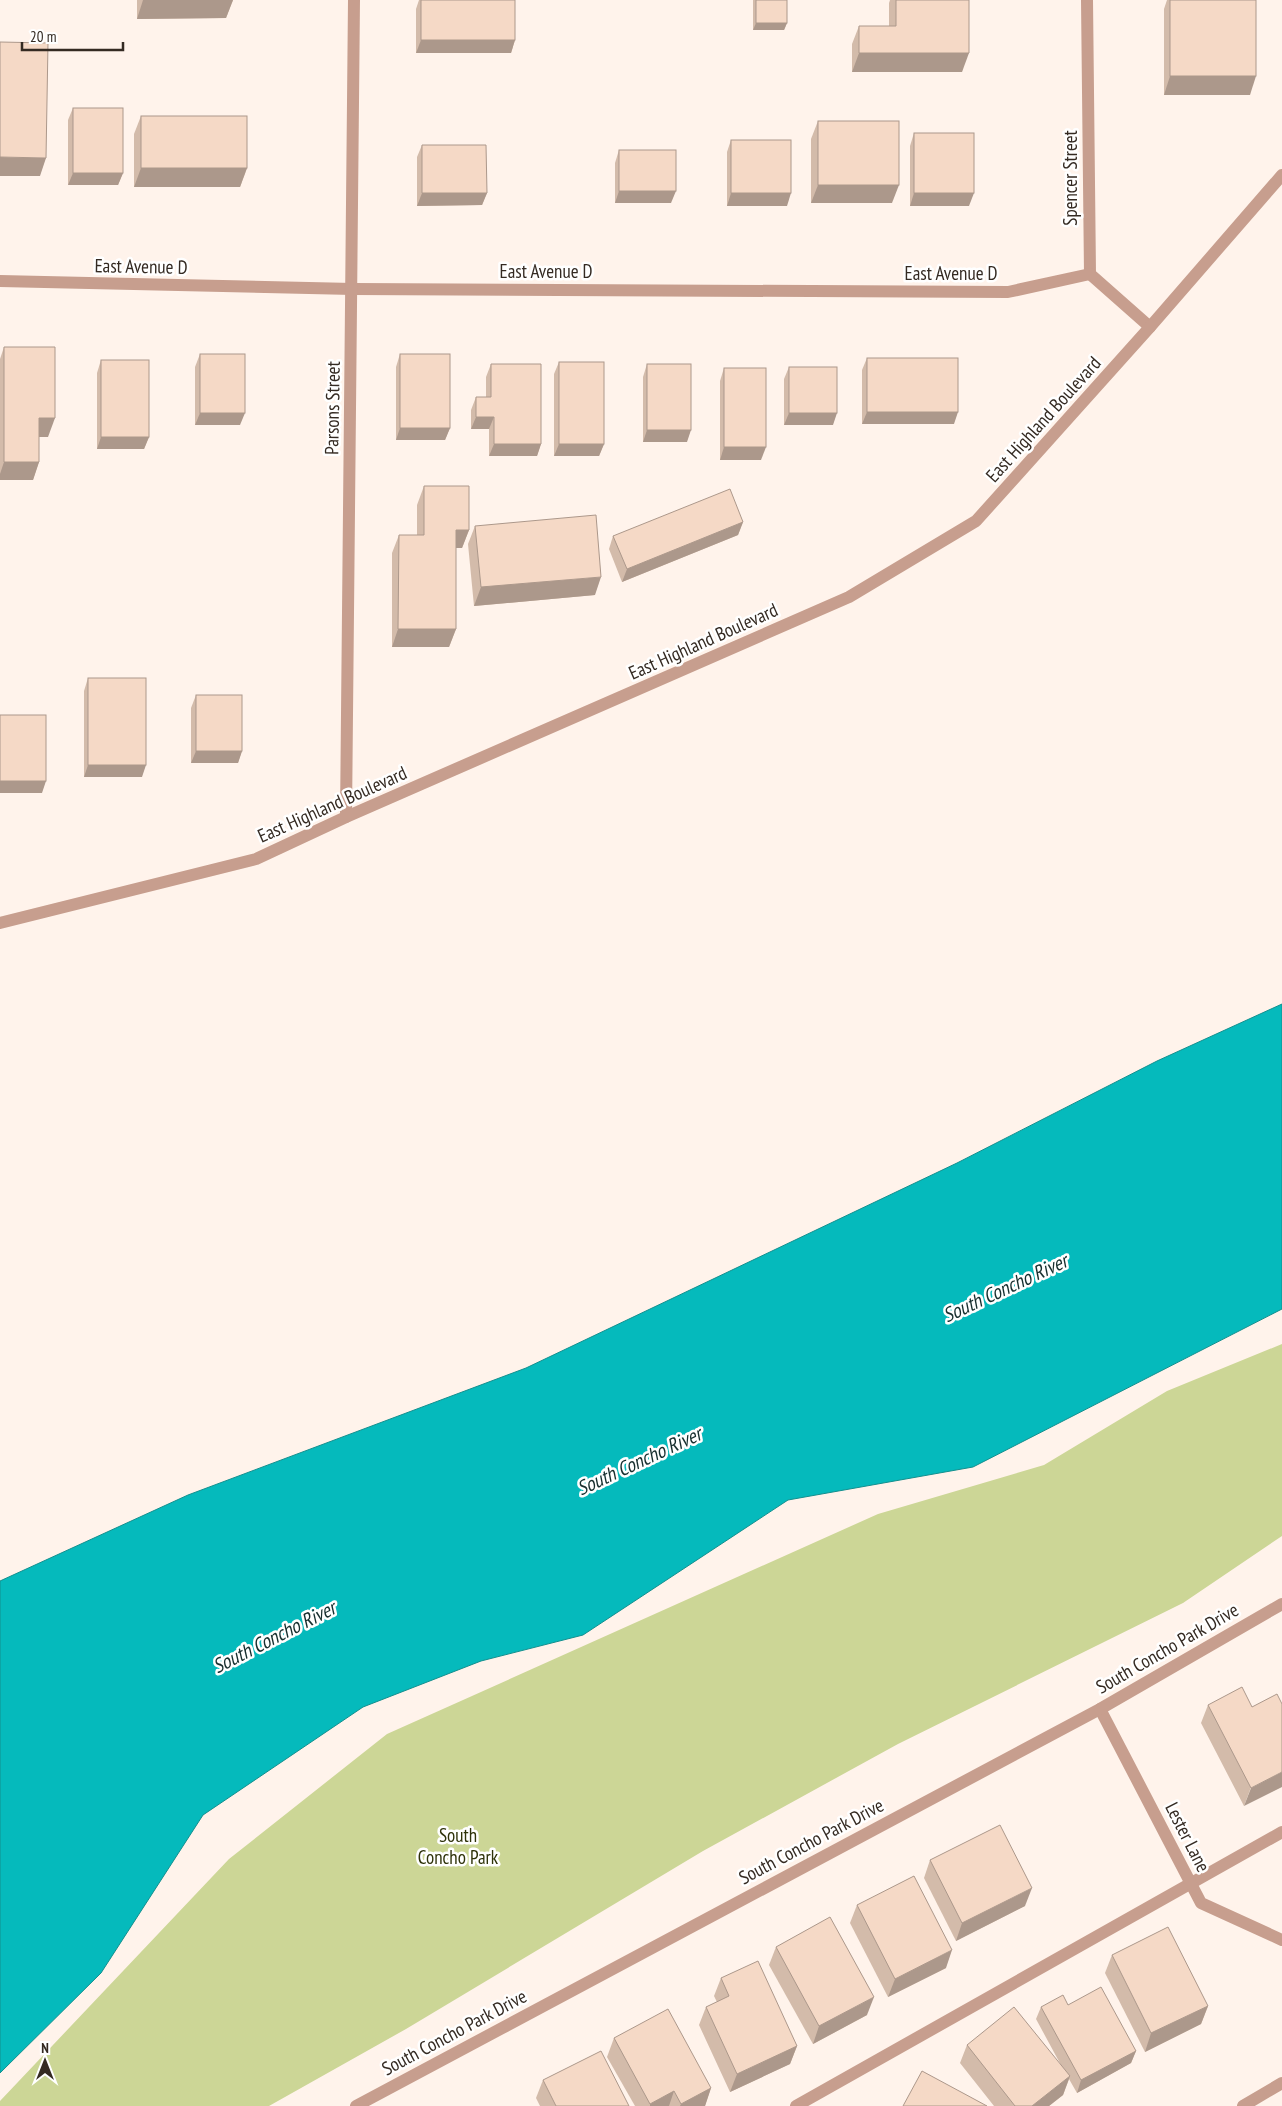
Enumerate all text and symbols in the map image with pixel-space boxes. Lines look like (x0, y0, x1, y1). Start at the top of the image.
scale bar (22, 20, 124, 52)
text: 20 m (30, 27, 56, 46)
street label: Spencer Street (1058, 130, 1082, 226)
street label: East Avenue D (94, 253, 188, 279)
street label: East Avenue D (500, 259, 593, 283)
street label: East Avenue D (905, 261, 998, 285)
street label: East Highland Boulevard (980, 351, 1106, 487)
street label: Parsons Street (319, 360, 345, 455)
street label: East Highland Boulevard (625, 597, 781, 685)
street label: East Highland Boulevard (254, 760, 410, 848)
water label: South Concho River (938, 1247, 1074, 1328)
water label: South Concho River (572, 1420, 708, 1501)
water label: South Concho River (208, 1594, 342, 1679)
street label: South Concho Park Drive (1091, 1597, 1243, 1699)
street label: South Concho Park Drive (734, 1793, 888, 1889)
street label: Lester Lane (1160, 1798, 1216, 1876)
park label: South Concho Park (418, 1823, 499, 1869)
street label: South Concho Park Drive (377, 1984, 531, 2080)
north arrow (20, 2036, 70, 2086)
text: N (41, 2039, 49, 2057)

